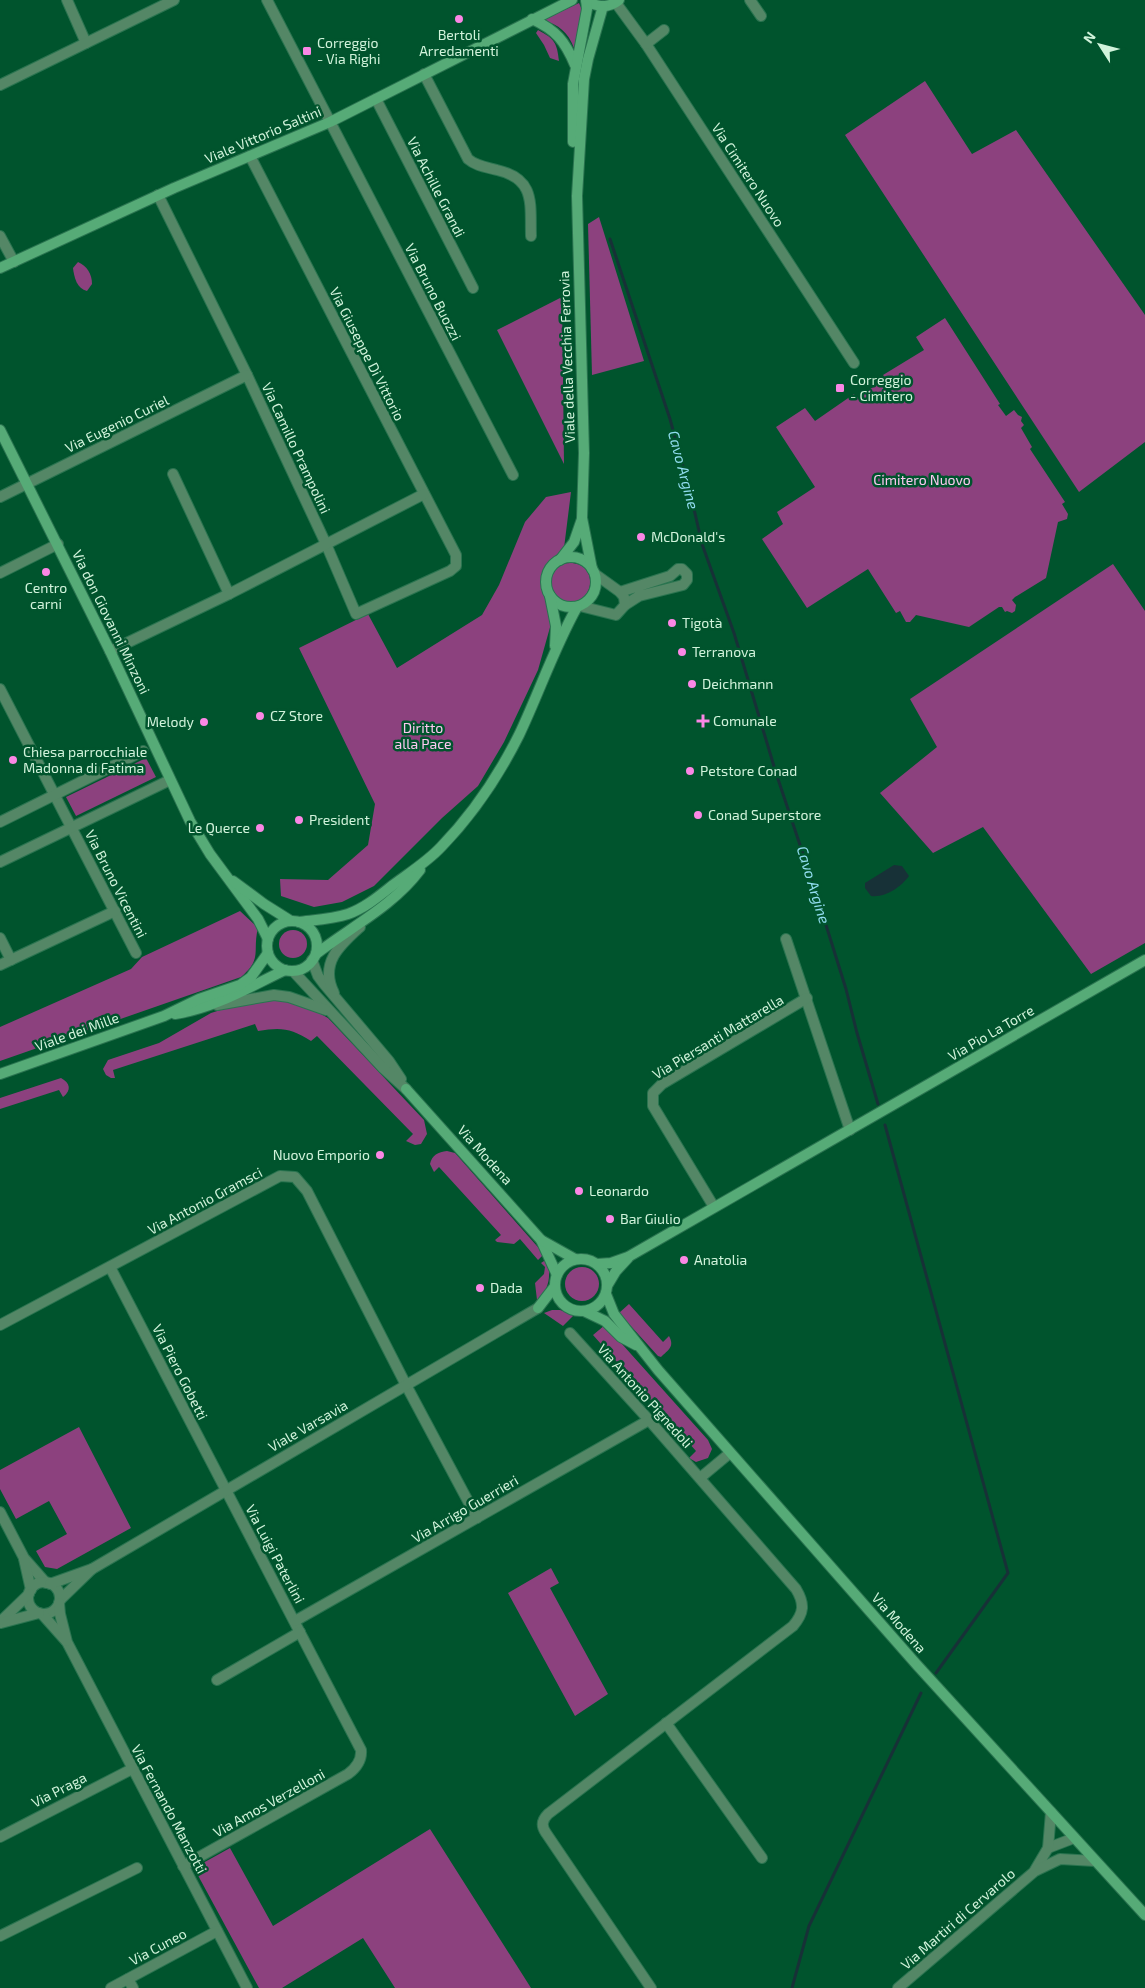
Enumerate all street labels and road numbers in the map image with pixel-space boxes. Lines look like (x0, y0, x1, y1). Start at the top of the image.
street label: Viale Vittorio Saltini (202, 102, 324, 167)
street label: Via Cimitero Nuovo (709, 120, 788, 230)
street label: Via Achille Grandi (404, 134, 469, 240)
street label: Via Bruno Buozzi (402, 240, 465, 343)
street label: Viale della Vecchia Ferrovia (555, 270, 578, 444)
street label: Via Giuseppe Di Vittorio (326, 284, 409, 424)
street label: Via Camillo Prampolini (259, 380, 334, 516)
street label: Via Eugenio Curiel (62, 391, 172, 456)
street label: Via don Giovanni Minzoni (69, 547, 154, 697)
street label: Via Bruno Vicentini (82, 827, 151, 941)
street label: Via Piersanti Mattarella (649, 991, 786, 1082)
street label: Via Pio La Torre (945, 1001, 1037, 1064)
street label: Viale dei Mille (32, 1008, 121, 1055)
street label: Via Modena (454, 1121, 517, 1188)
street label: Via Antonio Gramsci (145, 1163, 265, 1238)
street label: Via Piero Gobetti (149, 1321, 212, 1422)
street label: Via Antonio Pignedoli (594, 1340, 697, 1451)
street label: Viale Varsavia (265, 1396, 351, 1455)
street label: Via Arrigo Guerrieri (408, 1471, 521, 1546)
street label: Via Luigi Paterlini (242, 1501, 309, 1606)
street label: Via Modena (869, 1589, 930, 1656)
street label: Via Fernando Manzotti (128, 1741, 211, 1876)
street label: Via Amos Verzelloni (210, 1765, 328, 1840)
street label: Via Praga (28, 1768, 89, 1811)
street label: Via Martiri di Cervarolo (897, 1864, 1018, 1973)
street label: Via Cuneo (126, 1924, 189, 1969)

